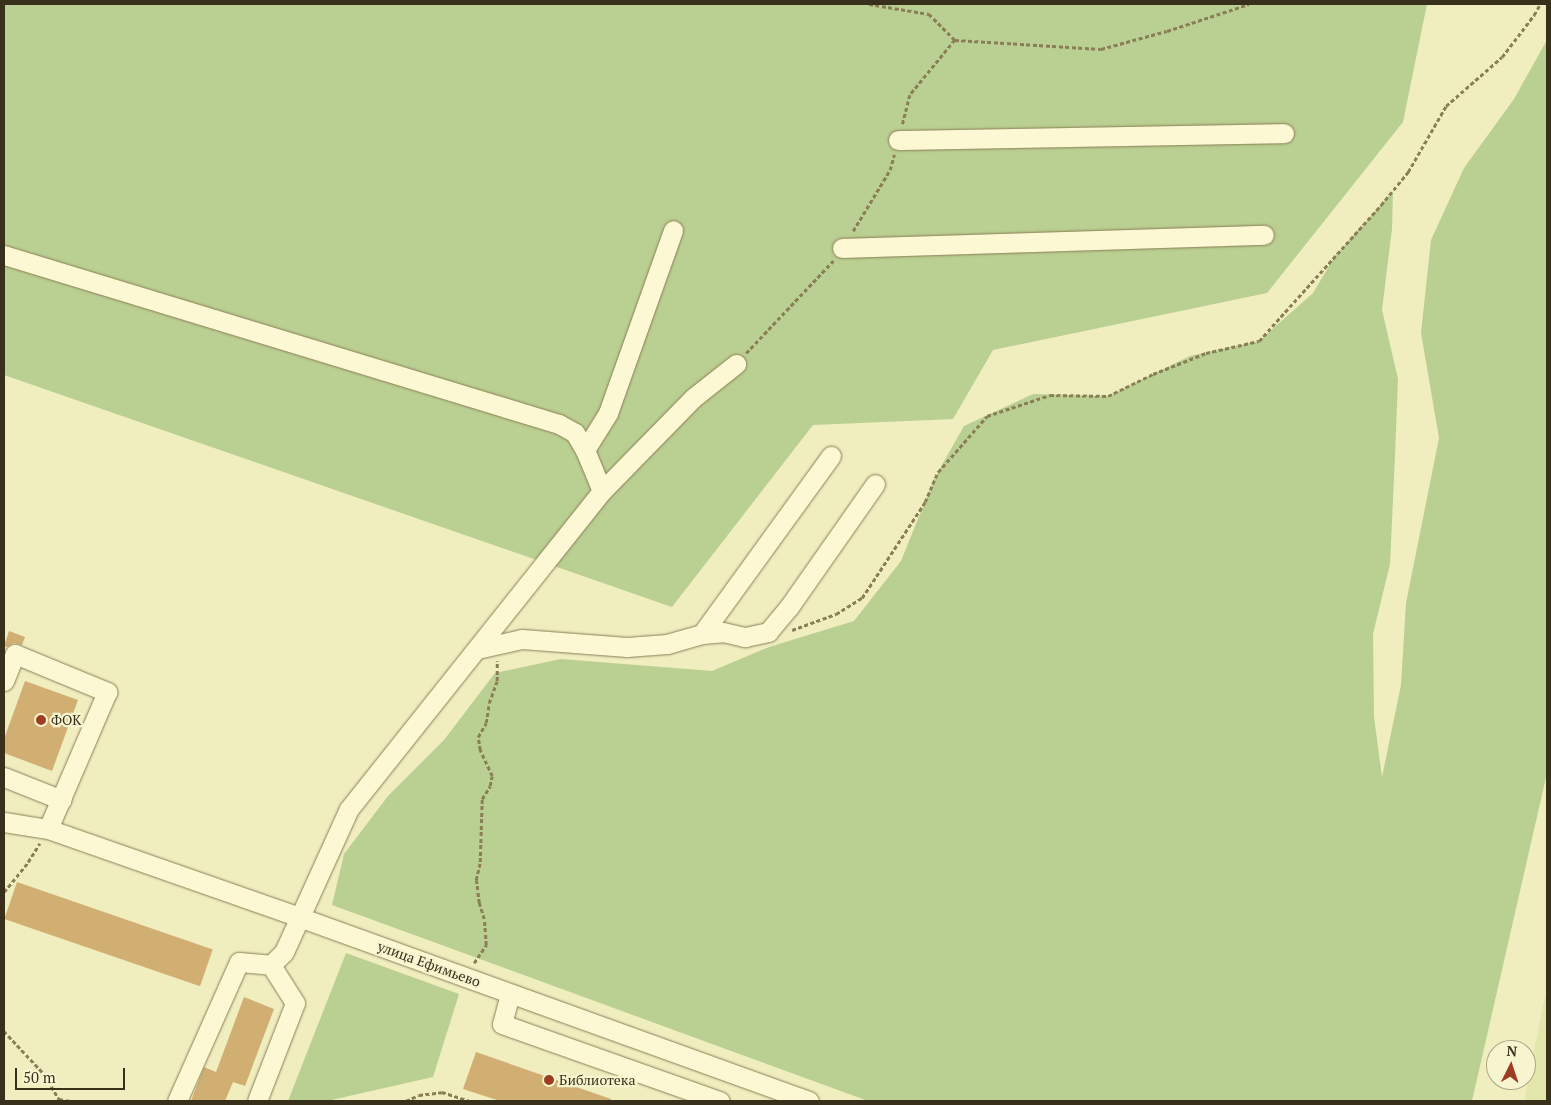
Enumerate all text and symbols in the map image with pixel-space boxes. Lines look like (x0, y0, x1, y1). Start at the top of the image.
place label: ФОК (51, 712, 81, 728)
marker: ФОК (35, 714, 47, 726)
street label: улица Ефимьево (375, 938, 483, 990)
north arrow (1486, 1040, 1536, 1090)
text: N (1506, 1041, 1518, 1060)
scale bar (18, 1058, 128, 1090)
text: 50 m (23, 1067, 56, 1087)
place label: Библиотека (559, 1072, 635, 1088)
marker: Библиотека (543, 1074, 555, 1086)

